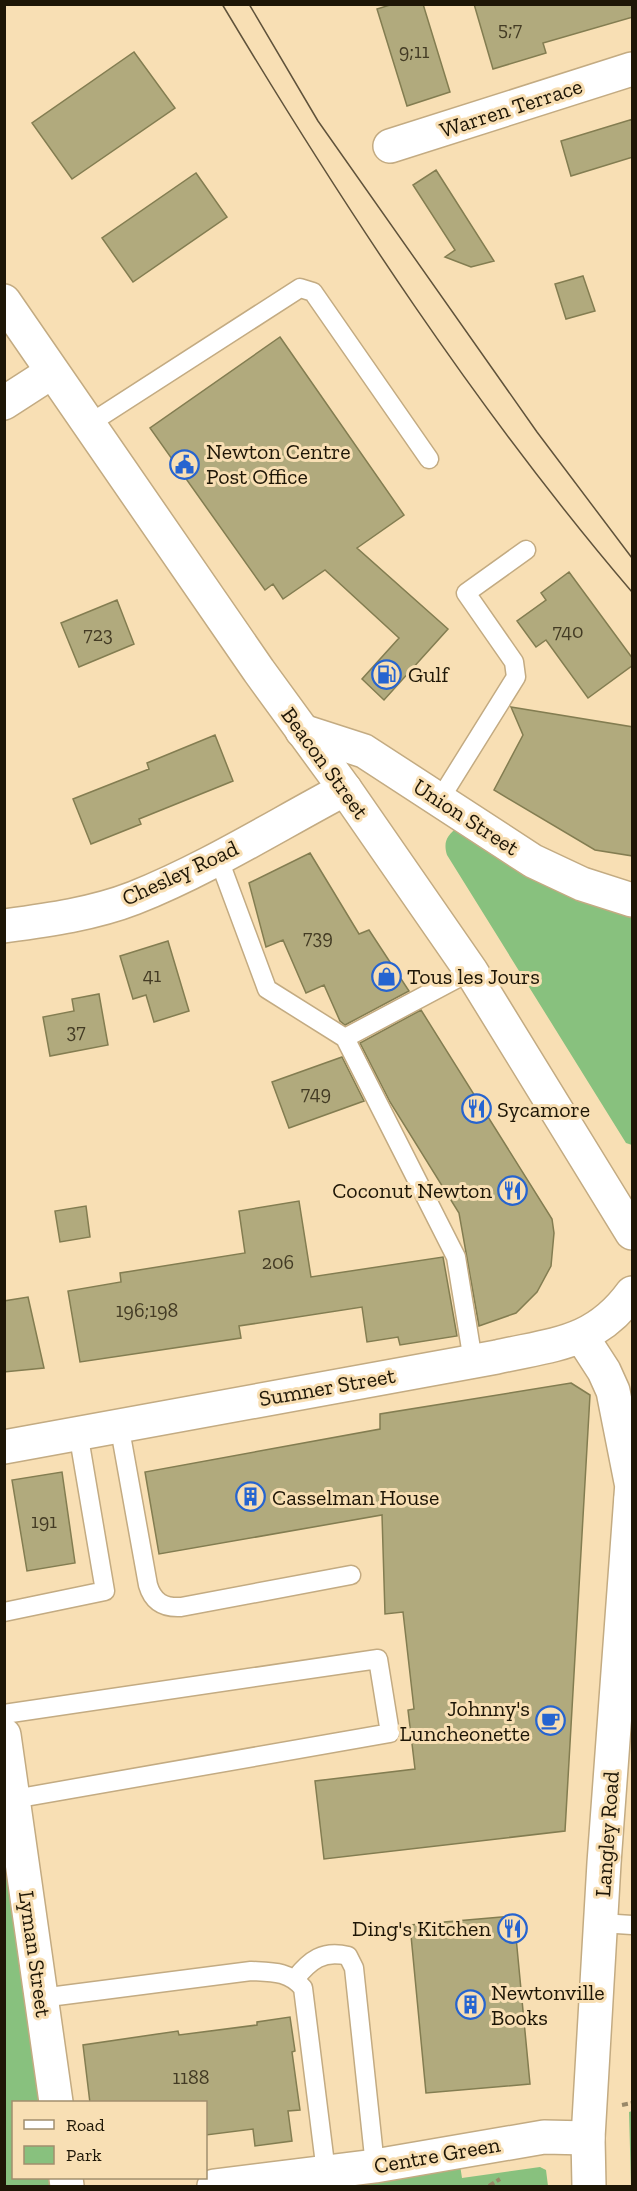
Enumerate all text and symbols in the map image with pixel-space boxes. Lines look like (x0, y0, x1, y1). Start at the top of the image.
house number: 5;7 (498, 17, 523, 41)
house number: 9;11 (399, 39, 430, 63)
street label: Warren Terrace (436, 72, 586, 144)
place label: Newton Centre Post Office (206, 438, 351, 490)
public building icon: Newton Centre Post Office (169, 448, 201, 480)
house number: 740 (552, 619, 584, 643)
house number: 723 (83, 622, 113, 646)
fuel station icon: Gulf (371, 658, 403, 690)
place label: Gulf (408, 661, 450, 688)
street label: Beacon Street (275, 702, 375, 825)
street label: Union Street (408, 773, 525, 862)
street label: Chesley Road (118, 834, 242, 912)
house number: 739 (303, 925, 333, 949)
shop icon: Tous les Jours (370, 960, 402, 992)
house number: 41 (143, 963, 162, 987)
place label: Tous les Jours (407, 963, 540, 990)
house number: 37 (66, 1019, 86, 1043)
house number: 749 (301, 1081, 331, 1105)
restaurant icon: Sycamore (460, 1093, 492, 1125)
place label: Sycamore (497, 1096, 590, 1123)
restaurant icon: Coconut Newton (497, 1174, 529, 1206)
place label: Coconut Newton (332, 1177, 492, 1204)
house number: 206 (262, 1250, 294, 1274)
house number: 196;198 (116, 1298, 178, 1322)
street label: Sumner Street (257, 1362, 398, 1412)
building icon: Casselman House (235, 1481, 267, 1513)
place label: Casselman House (272, 1484, 439, 1511)
house number: 191 (31, 1509, 57, 1533)
place label: Johnny's Luncheonette (400, 1695, 530, 1747)
cafe icon: Johnny's Luncheonette (535, 1705, 567, 1737)
street label: Langley Road (589, 1770, 625, 1898)
street label: Lyman Street (13, 1889, 57, 2020)
restaurant icon: Ding's Kitchen (496, 1912, 528, 1944)
place label: Ding's Kitchen (352, 1915, 491, 1942)
place label: Newtonville Books (491, 1979, 605, 2031)
building icon: Newtonville Books (454, 1989, 486, 2021)
house number: 1188 (173, 2065, 209, 2089)
legend (12, 2101, 207, 2179)
text: Road (66, 2114, 105, 2136)
street label: Centre Green (372, 2131, 503, 2179)
text: Park (66, 2144, 102, 2166)

